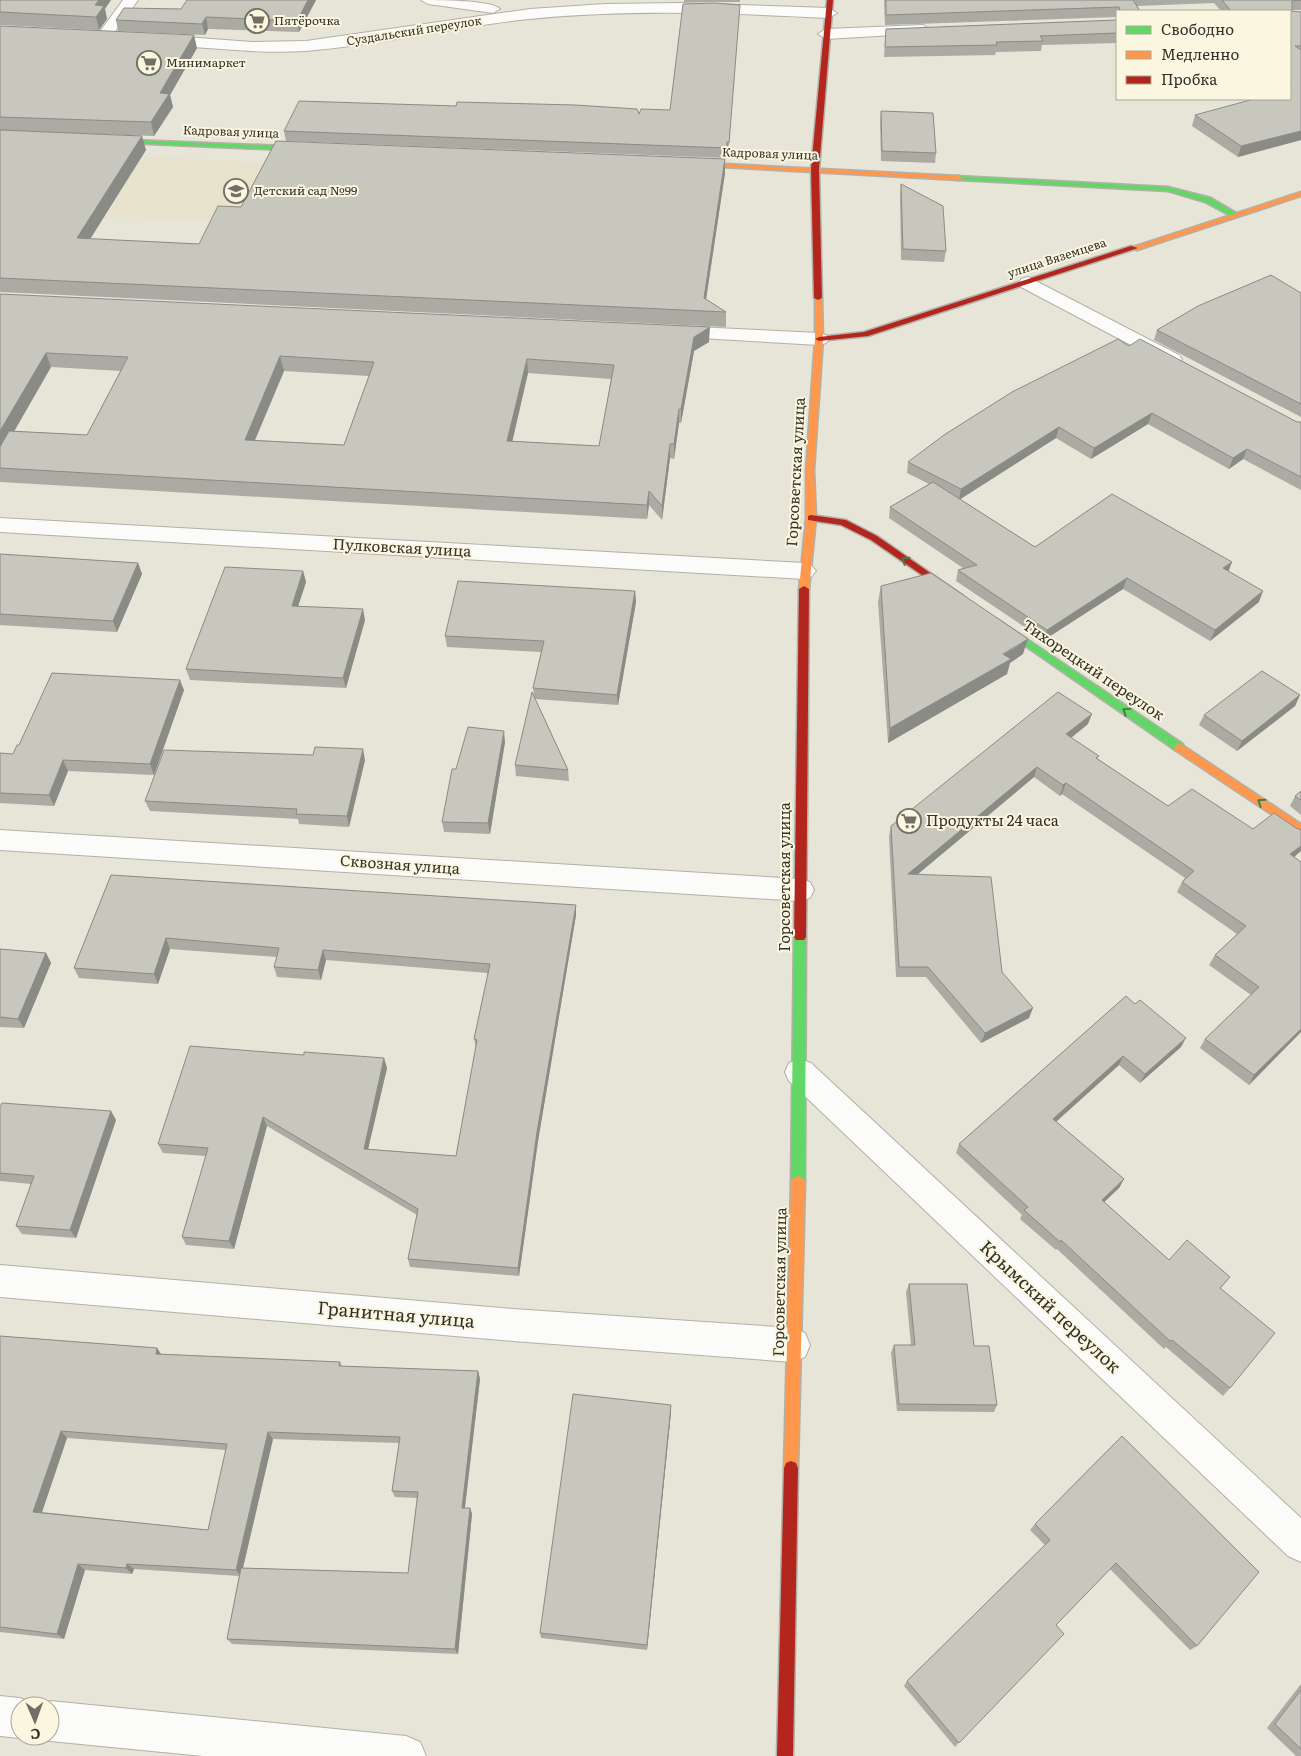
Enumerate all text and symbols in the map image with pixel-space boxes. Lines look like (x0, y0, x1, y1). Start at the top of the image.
supermarket icon: Пятёрочка (244, 8, 270, 34)
street label: Суздальский переулок (345, 10, 483, 50)
legend (1116, 10, 1291, 100)
place label: Пятёрочка (274, 11, 341, 29)
text: Свободно (1161, 17, 1234, 40)
text: Медленно (1161, 42, 1239, 65)
supermarket icon: Минимаркет (136, 50, 162, 76)
place label: Минимаркет (166, 53, 246, 71)
text: Пробка (1161, 67, 1218, 90)
street label: Кадровая улица (183, 120, 280, 142)
street label: Кадровая улица (722, 142, 819, 164)
school or university icon: Детский сад №99 (223, 178, 249, 204)
place label: Детский сад №99 (254, 181, 357, 199)
street label: улица Вяземцева (1005, 232, 1109, 282)
street label: Горсоветская улица (779, 396, 810, 547)
street label: Пулковская улица (332, 531, 473, 562)
one-way arrow (902, 557, 911, 566)
street label: Тихорецкий переулок (1018, 612, 1170, 725)
one-way arrow (1123, 708, 1132, 717)
one-way arrow (1257, 799, 1266, 808)
street label: Горсоветская улица (772, 801, 795, 952)
supermarket icon: Продукты 24 часа (896, 808, 922, 834)
place label: Продукты 24 часа (926, 808, 1060, 831)
street label: Сквозная улица (339, 848, 462, 879)
street label: Горсоветская улица (766, 1206, 791, 1357)
street label: Крымский переулок (974, 1233, 1128, 1379)
street label: Гранитная улица (316, 1293, 476, 1334)
north arrow (10, 1696, 60, 1746)
text: С (30, 1725, 41, 1745)

